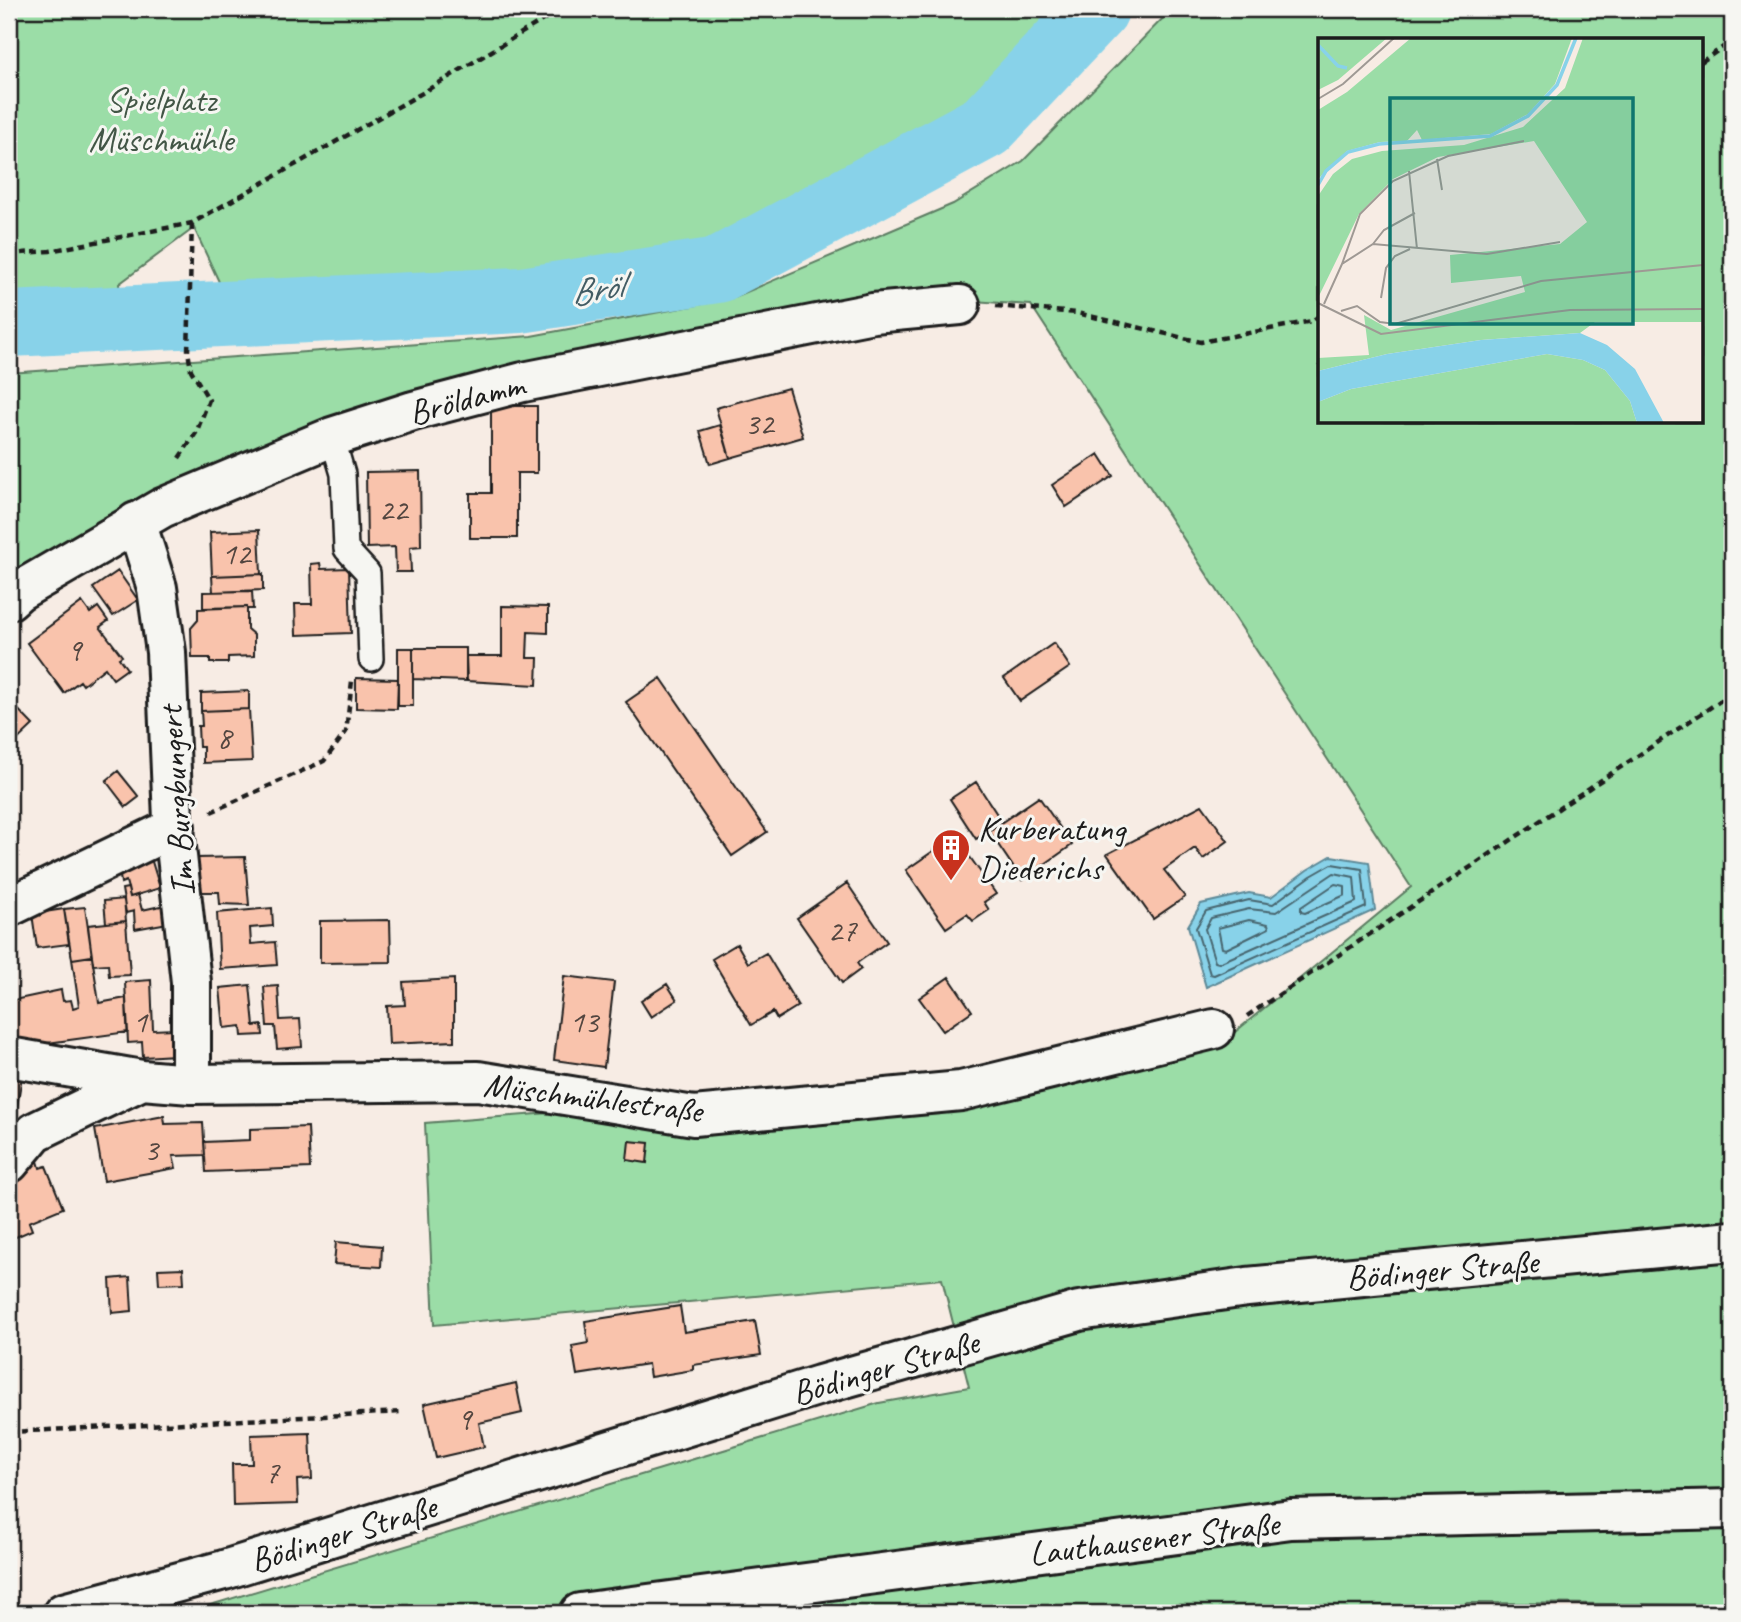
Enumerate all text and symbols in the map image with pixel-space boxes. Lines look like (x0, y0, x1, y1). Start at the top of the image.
inset map (1318, 38, 1702, 424)
park label: Spielplatz Müschmühle (89, 77, 236, 162)
water label: Bröl (567, 259, 638, 316)
street label: Bröldamm (404, 361, 532, 435)
house number: 32 (745, 403, 776, 444)
house number: 22 (379, 489, 410, 530)
house number: 12 (222, 533, 253, 574)
house number: 9 (67, 629, 84, 670)
street label: Im Burgbungert (147, 701, 206, 897)
house number: 8 (217, 717, 234, 758)
place label: Kurberatung Diederichs (978, 806, 1128, 891)
building icon: Kurberatung Diederichs (930, 827, 972, 882)
house number: 27 (828, 910, 858, 951)
house number: 1 (133, 1001, 149, 1042)
house number: 13 (570, 1001, 601, 1042)
street label: Müschmühlestraße (481, 1062, 707, 1134)
house number: 3 (144, 1129, 161, 1170)
street label: Bödinger Straße (1344, 1238, 1542, 1300)
street label: Bödinger Straße (786, 1319, 986, 1416)
house number: 9 (457, 1398, 474, 1439)
house number: 7 (265, 1452, 281, 1493)
street label: Bödinger Straße (245, 1483, 444, 1583)
street label: Lauthausener Straße (1027, 1501, 1284, 1576)

